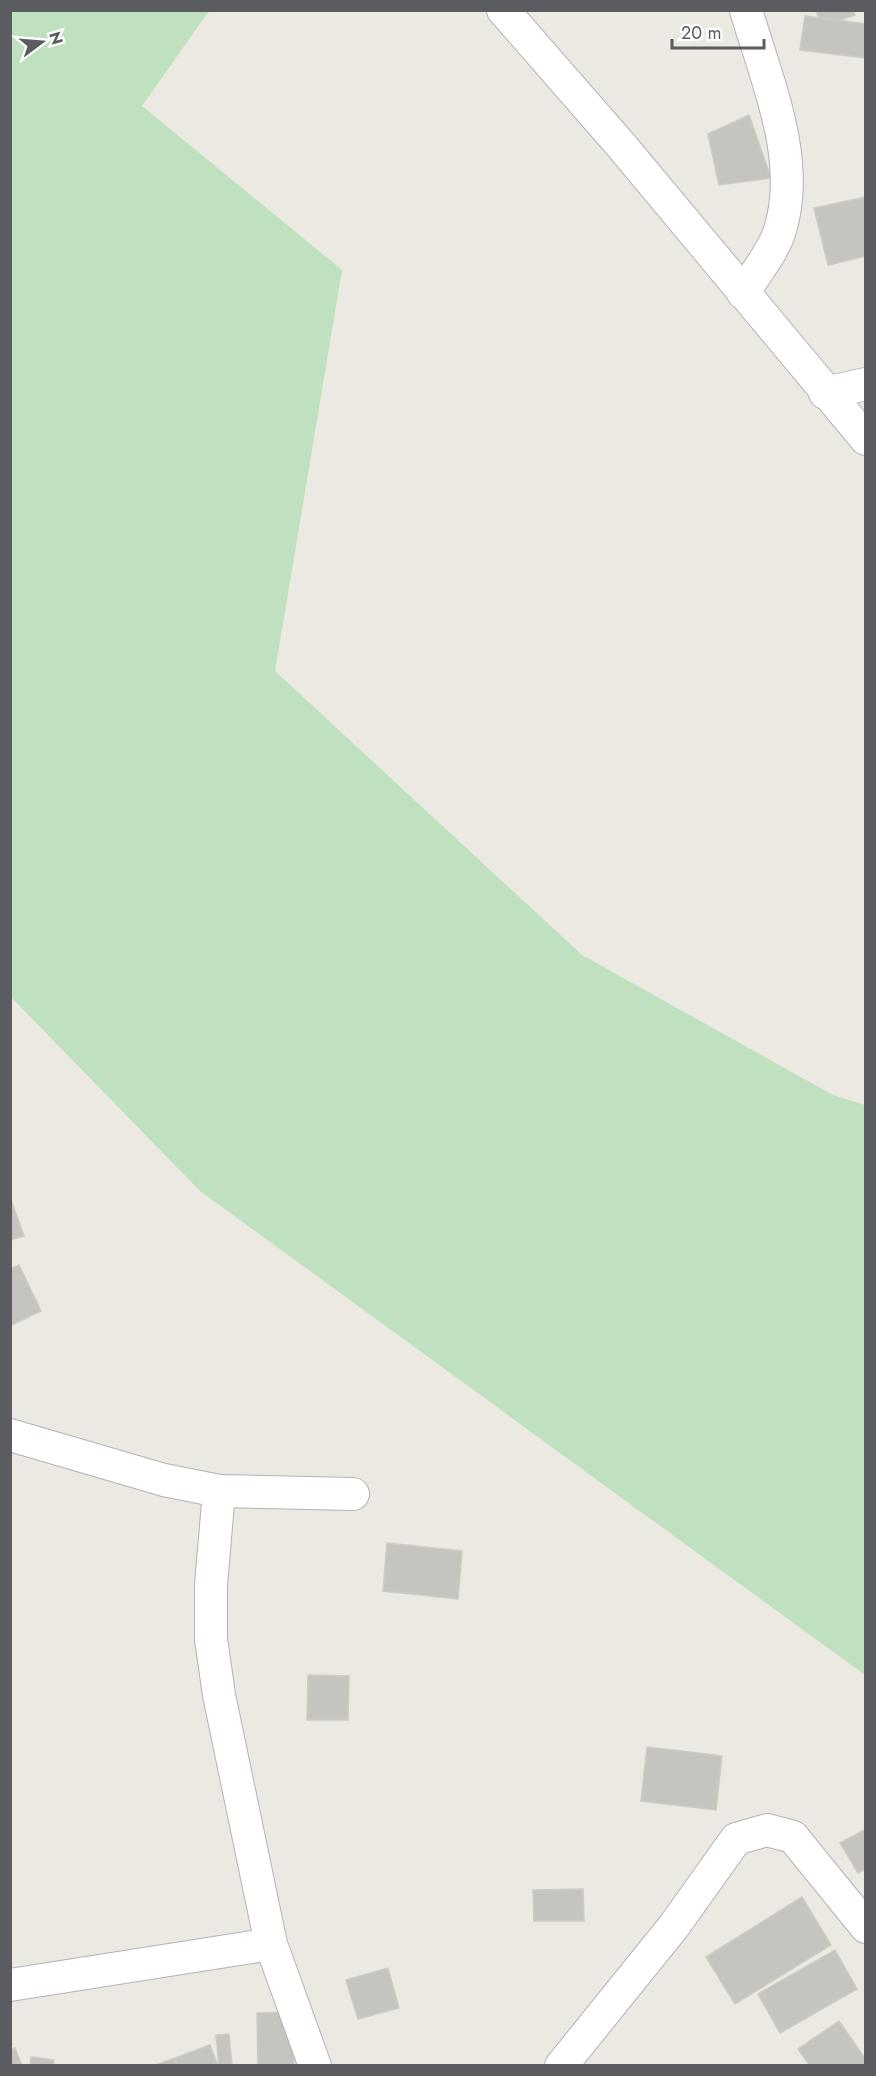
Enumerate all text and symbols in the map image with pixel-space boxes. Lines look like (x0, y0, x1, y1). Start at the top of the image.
north arrow (12, 12, 72, 72)
scale bar (672, 12, 764, 50)
text: 20 m (681, 20, 721, 46)
text: N (43, 29, 69, 47)

